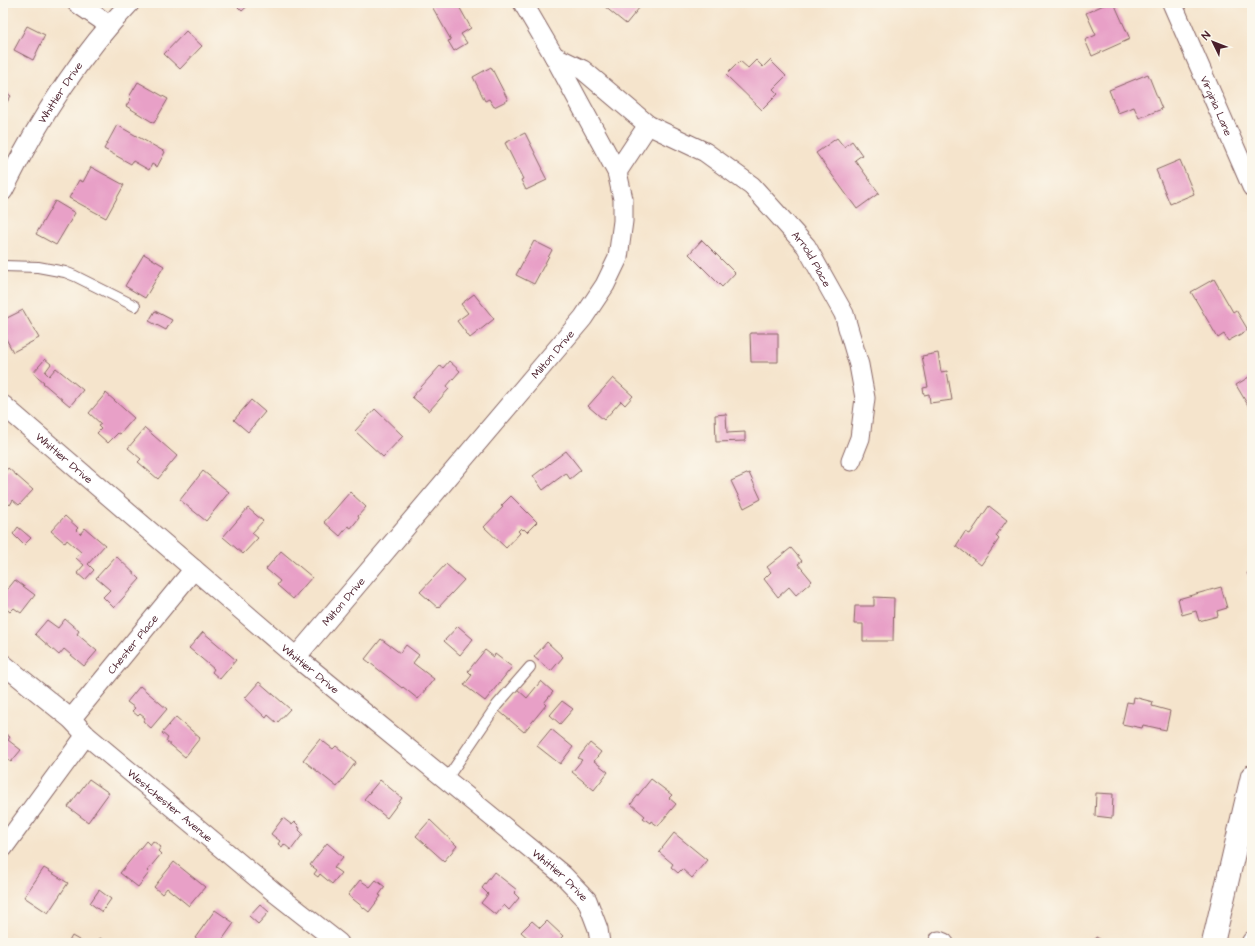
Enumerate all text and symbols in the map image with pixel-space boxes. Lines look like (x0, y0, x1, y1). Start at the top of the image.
north arrow (1193, 22, 1233, 62)
text: N (1198, 28, 1214, 43)
street label: Whittier Drive (34, 58, 86, 126)
street label: Virginia Lane (1197, 73, 1236, 138)
street label: Arnold Place (788, 228, 835, 290)
street label: Milton Drive (528, 326, 578, 382)
street label: Whittier Drive (33, 429, 96, 487)
street label: Milton Drive (318, 574, 368, 629)
street label: Chester Place (104, 611, 161, 677)
street label: Whittier Drive (278, 640, 343, 697)
street label: Westchester Avenue (124, 765, 216, 845)
street label: Whittier Drive (529, 845, 592, 904)

